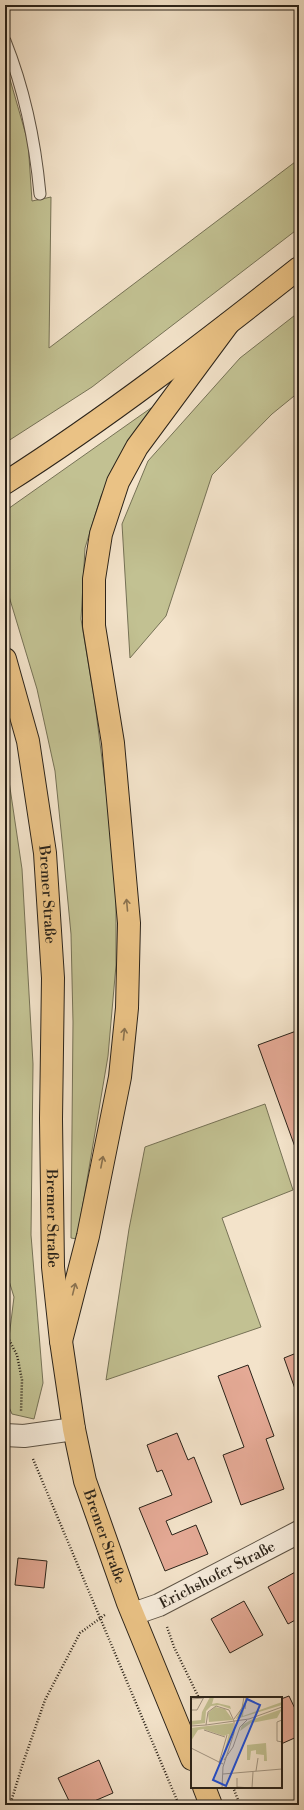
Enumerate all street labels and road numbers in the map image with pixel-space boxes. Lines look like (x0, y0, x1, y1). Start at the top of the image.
street label: Bremer Straße (34, 843, 60, 944)
street label: Bremer Straße (42, 1168, 63, 1268)
street label: Bremer Straße (79, 1486, 130, 1586)
street label: Erichshofer Straße (156, 1537, 278, 1613)

